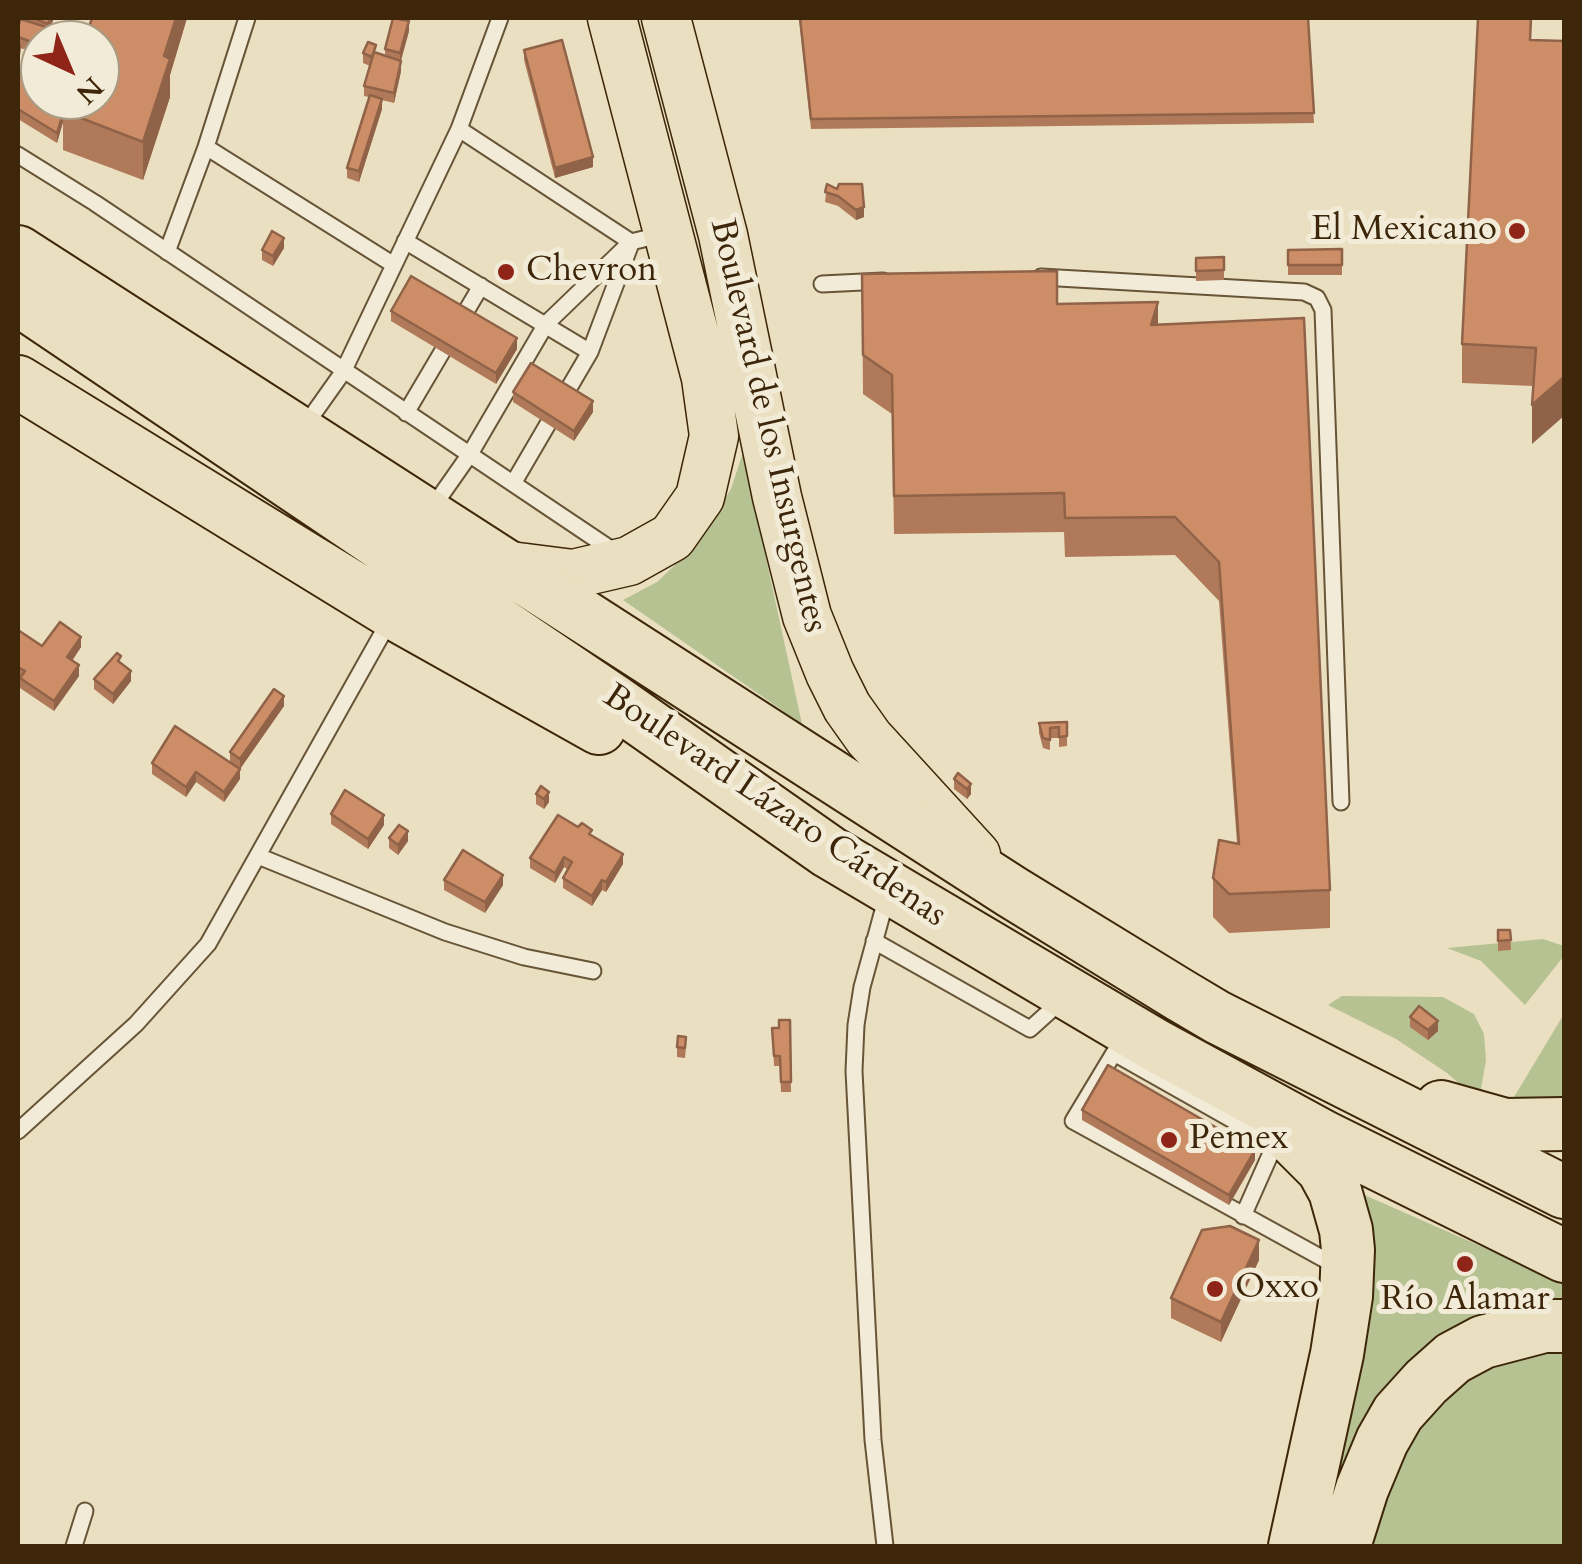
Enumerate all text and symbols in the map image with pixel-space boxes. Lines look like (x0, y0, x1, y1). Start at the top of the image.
north arrow (20, 20, 120, 120)
text: N (68, 68, 111, 112)
place label: El Mexicano (1311, 210, 1497, 252)
street label: Boulevard de los Insurgentes (699, 215, 835, 637)
marker: El Mexicano (1506, 220, 1528, 242)
place label: Chevron (526, 251, 657, 293)
marker: Chevron (495, 261, 517, 283)
street label: Boulevard Lázaro Cárdenas (595, 677, 953, 937)
place label: Pemex (1189, 1119, 1288, 1161)
marker: Pemex (1158, 1129, 1180, 1151)
marker: Río Alamar (1454, 1253, 1476, 1275)
place label: Oxxo (1235, 1268, 1319, 1310)
marker: Oxxo (1204, 1278, 1226, 1300)
place label: Río Alamar (1381, 1280, 1549, 1322)

